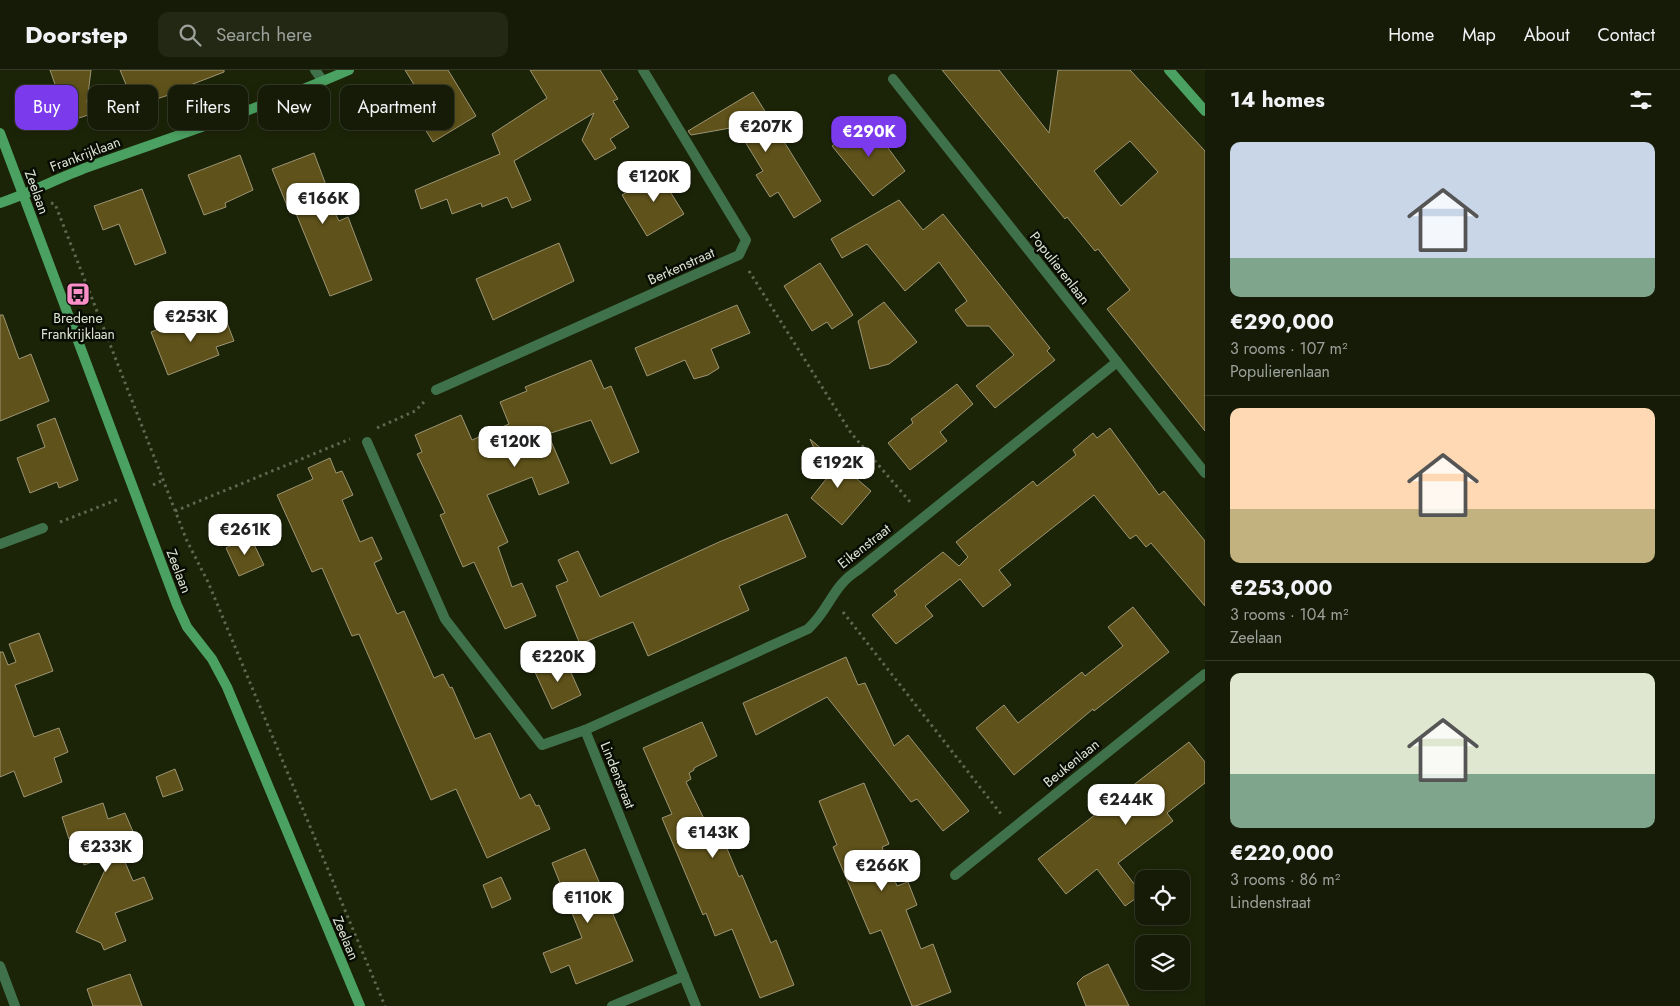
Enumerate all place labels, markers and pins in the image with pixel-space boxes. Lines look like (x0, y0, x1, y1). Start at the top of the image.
pin: €207K (731, 111, 801, 153)
pin: €290K (834, 116, 904, 158)
pin: €120K (619, 160, 689, 203)
pin: €166K (288, 182, 358, 225)
bus stop icon: Bredene Frankrijklaan (65, 281, 91, 307)
pin: €253K (156, 300, 226, 343)
place label: Bredene Frankrijklaan (41, 308, 115, 344)
pin: €120K (480, 426, 550, 468)
pin: €192K (803, 446, 873, 489)
pin: €261K (210, 514, 280, 556)
pin: €220K (523, 640, 593, 683)
pin: €244K (1091, 784, 1161, 826)
pin: €143K (678, 816, 748, 859)
pin: €233K (71, 830, 141, 873)
pin: €266K (847, 850, 917, 892)
pin: €110K (553, 882, 623, 924)

